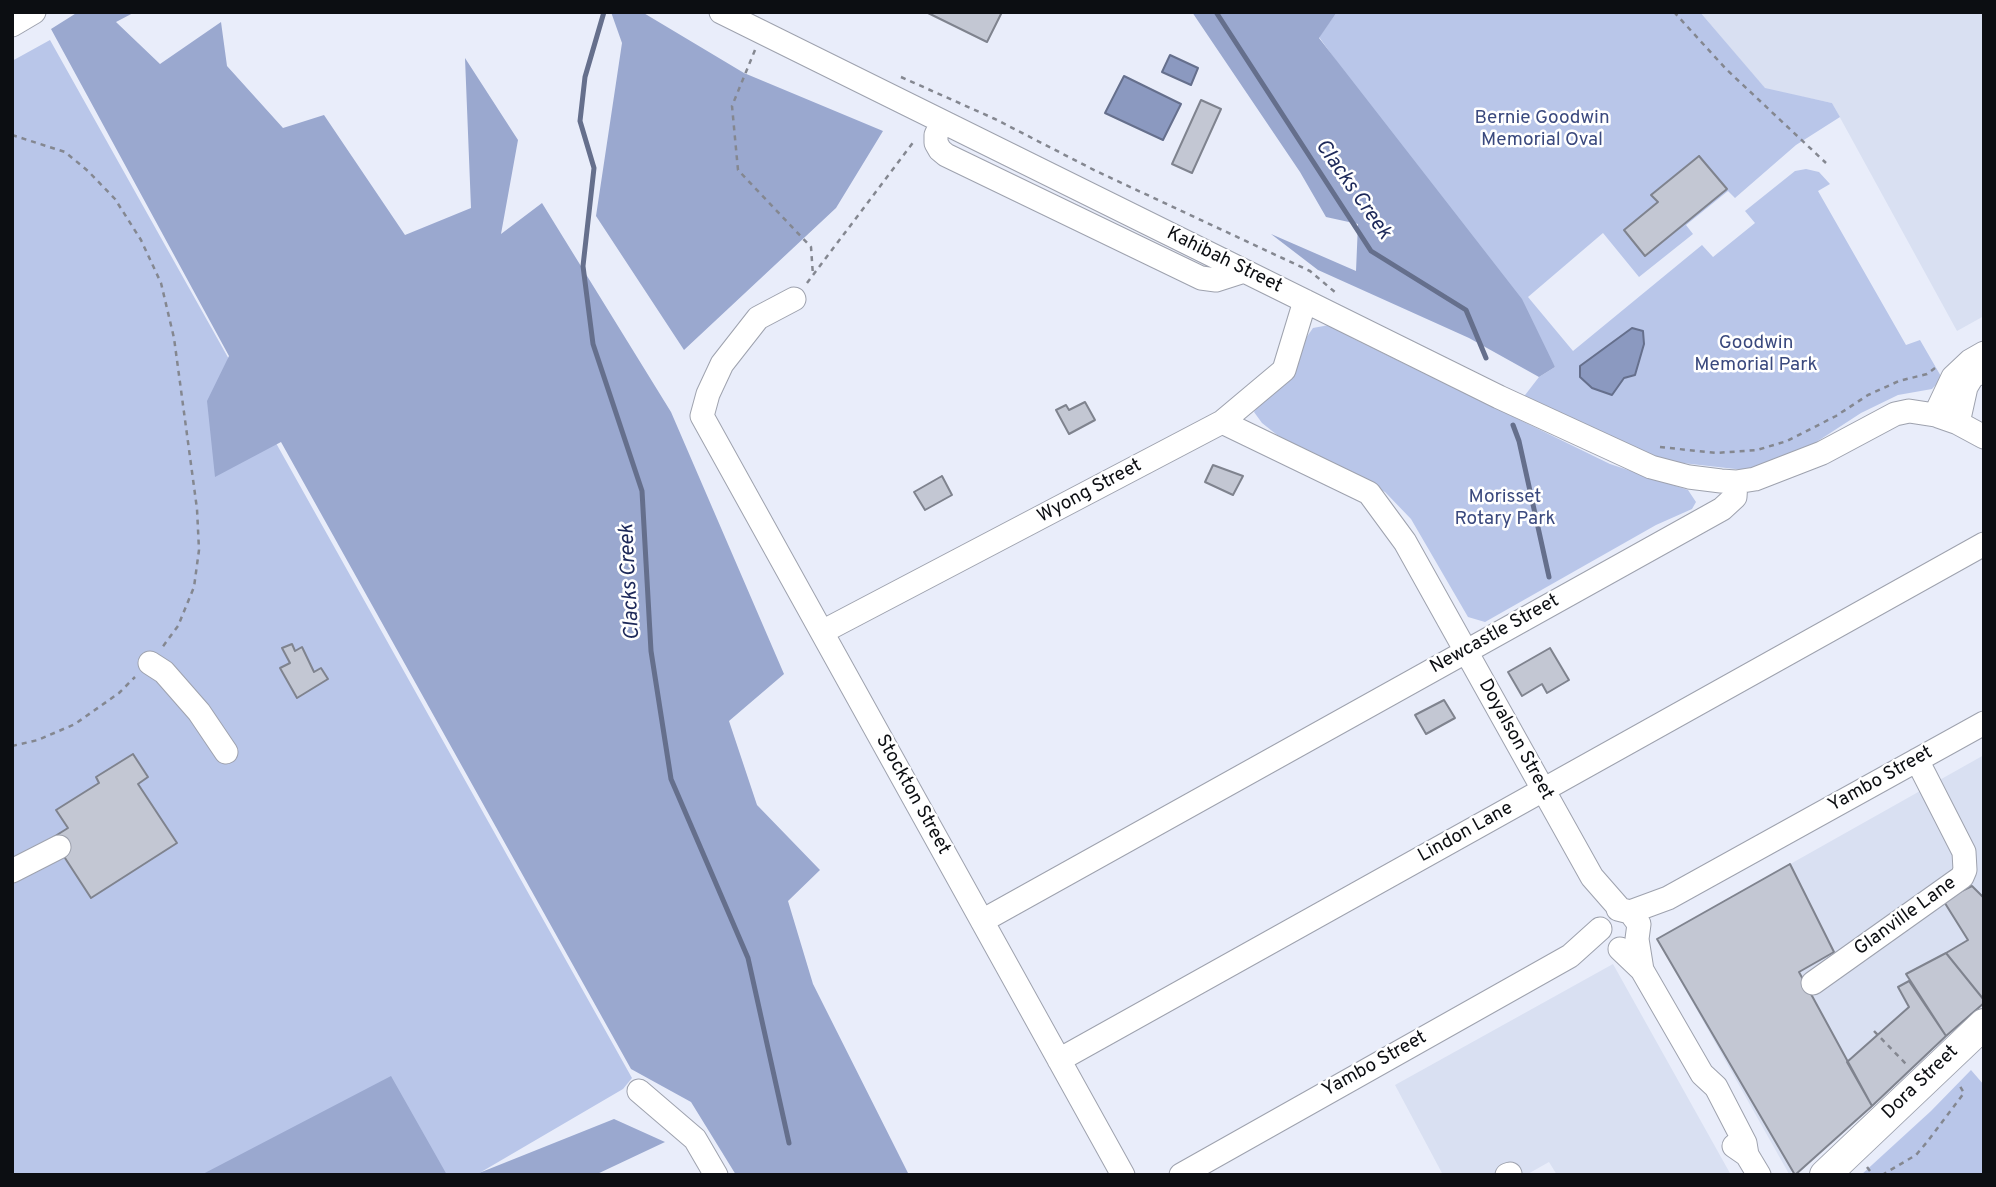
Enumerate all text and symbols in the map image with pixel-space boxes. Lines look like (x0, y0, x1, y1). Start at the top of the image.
park label: Bernie Goodwin Memorial Oval (1474, 108, 1610, 152)
water label: Clacks Creek (1308, 135, 1396, 245)
street label: Kahibah Street (1162, 223, 1286, 299)
park label: Goodwin Memorial Park (1694, 333, 1818, 377)
street label: Wyong Street (1034, 455, 1146, 529)
park label: Morisset Rotary Park (1454, 487, 1556, 531)
water label: Clacks Creek (615, 523, 647, 641)
street label: Newcastle Street (1427, 590, 1563, 680)
street label: Doyalson Street (1472, 676, 1558, 804)
street label: Stockton Street (870, 731, 954, 859)
street label: Yambo Street (1825, 742, 1937, 818)
street label: Lindon Lane (1415, 798, 1517, 868)
street label: Glanville Lane (1851, 872, 1961, 962)
street label: Yambo Street (1319, 1027, 1431, 1103)
street label: Dora Street (1878, 1041, 1964, 1125)

